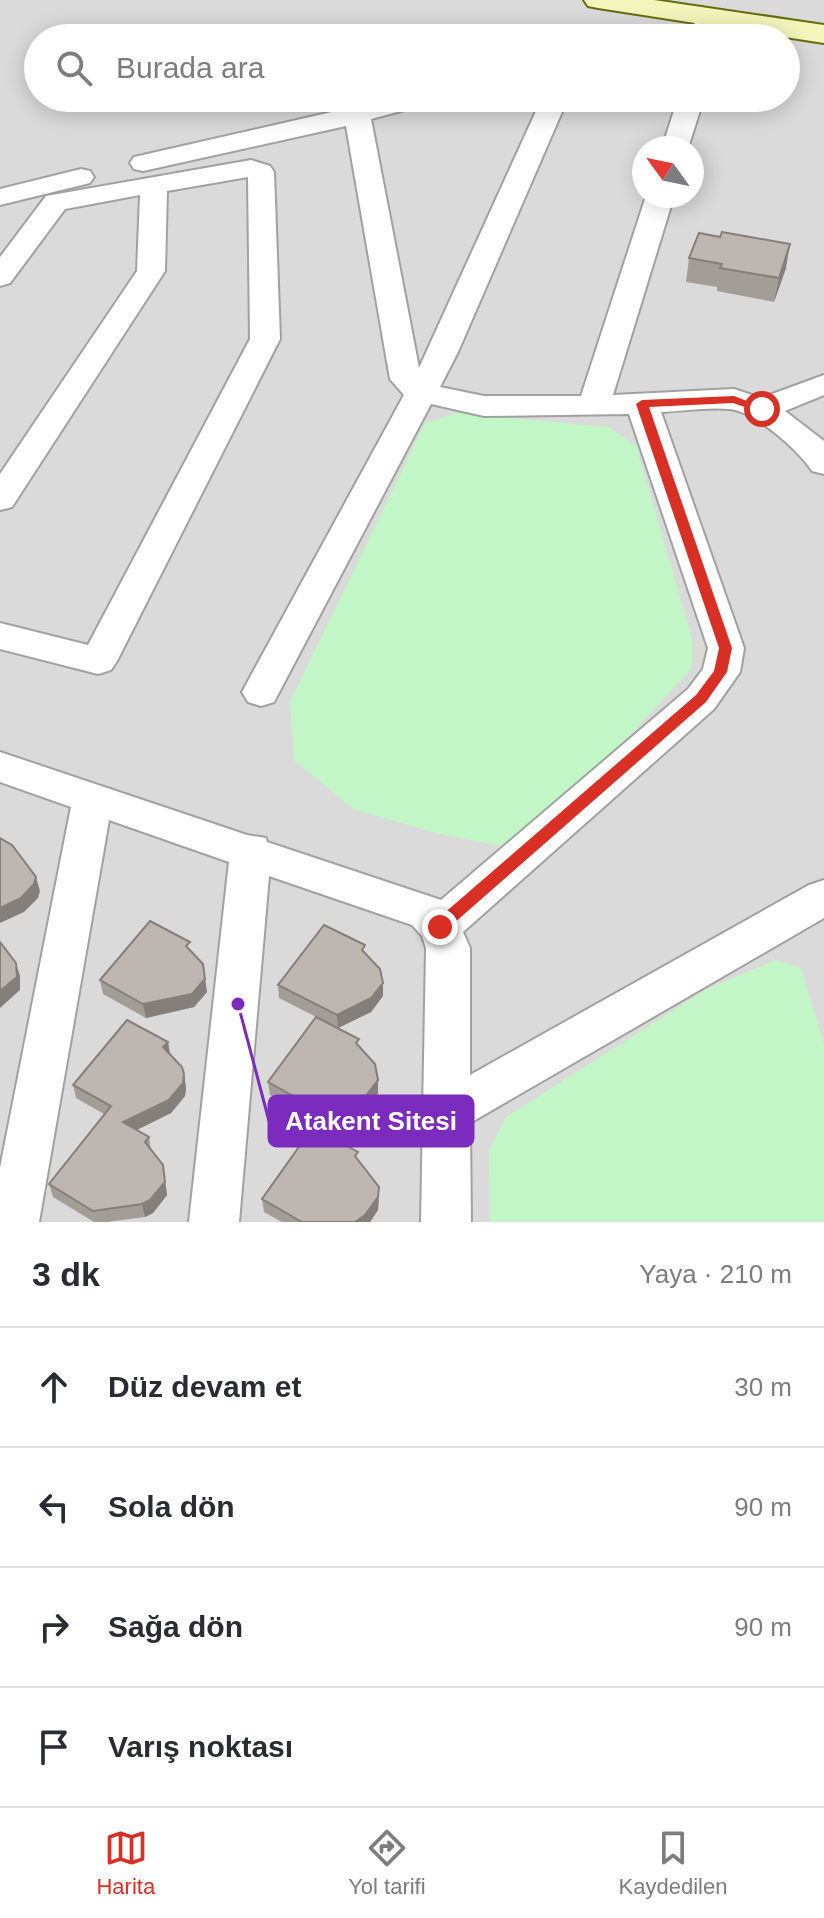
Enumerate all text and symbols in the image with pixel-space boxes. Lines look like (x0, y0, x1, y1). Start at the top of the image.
search box (24, 24, 800, 112)
icon: search (52, 46, 96, 90)
text: Burada ara (116, 51, 264, 84)
north arrow (632, 136, 704, 208)
route start (744, 391, 780, 427)
route end (422, 909, 458, 945)
callout: Atakent Sitesi (269, 1096, 473, 1146)
text: Atakent Sitesi (285, 1106, 457, 1136)
text: 3 dk (32, 1255, 100, 1293)
text: Yaya · 210 m (639, 1259, 792, 1289)
icon: ahead (32, 1365, 76, 1409)
text: Düz devam et (108, 1370, 301, 1403)
text: 30 m (734, 1372, 792, 1402)
icon: left (32, 1485, 76, 1529)
text: Sola dön (108, 1490, 235, 1523)
text: 90 m (734, 1492, 792, 1522)
icon: right (32, 1605, 76, 1649)
text: Sağa dön (108, 1610, 243, 1643)
text: 90 m (734, 1612, 792, 1642)
icon: arrive (32, 1725, 76, 1769)
text: Varış noktası (108, 1730, 293, 1763)
tab: Harita (96, 1826, 155, 1900)
tab: Yol tarifi (348, 1826, 426, 1900)
tab: Kaydedilen (619, 1826, 727, 1900)

